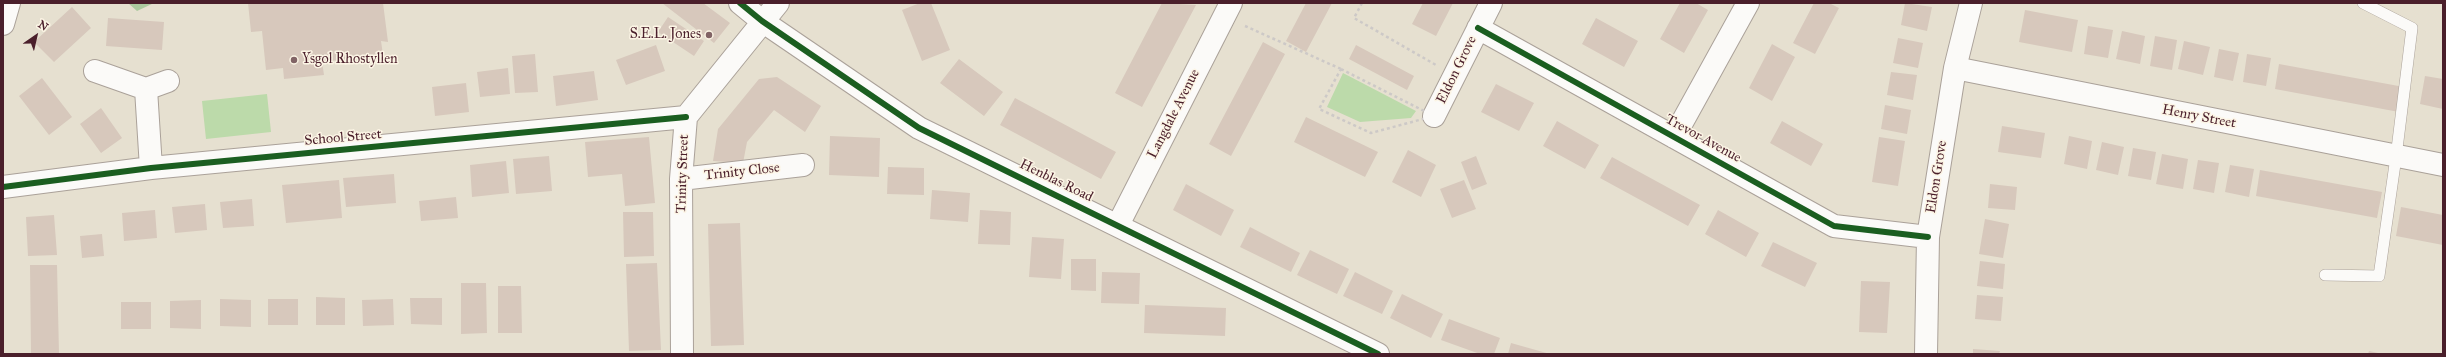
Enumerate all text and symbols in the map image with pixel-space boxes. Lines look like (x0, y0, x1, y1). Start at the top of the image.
north arrow (16, 16, 56, 56)
text: N (35, 18, 50, 34)
place label: S.E.L. Jones (630, 27, 701, 43)
marker: S.E.L. Jones (704, 30, 714, 40)
street label: Eldon Grove (1433, 33, 1481, 107)
place label: Ysgol Rhostyllen (302, 52, 398, 68)
marker: Ysgol Rhostyllen (289, 55, 299, 65)
street label: Langdale Avenue (1144, 67, 1204, 161)
street label: Henry Street (2161, 102, 2237, 132)
street label: Trevor Avenue (1662, 111, 1744, 167)
street label: School Street (304, 126, 382, 150)
street label: Trinity Street (673, 134, 693, 214)
street label: Eldon Grove (1923, 139, 1951, 215)
street label: Henblas Road (1016, 156, 1096, 206)
street label: Trinity Close (704, 160, 780, 184)

